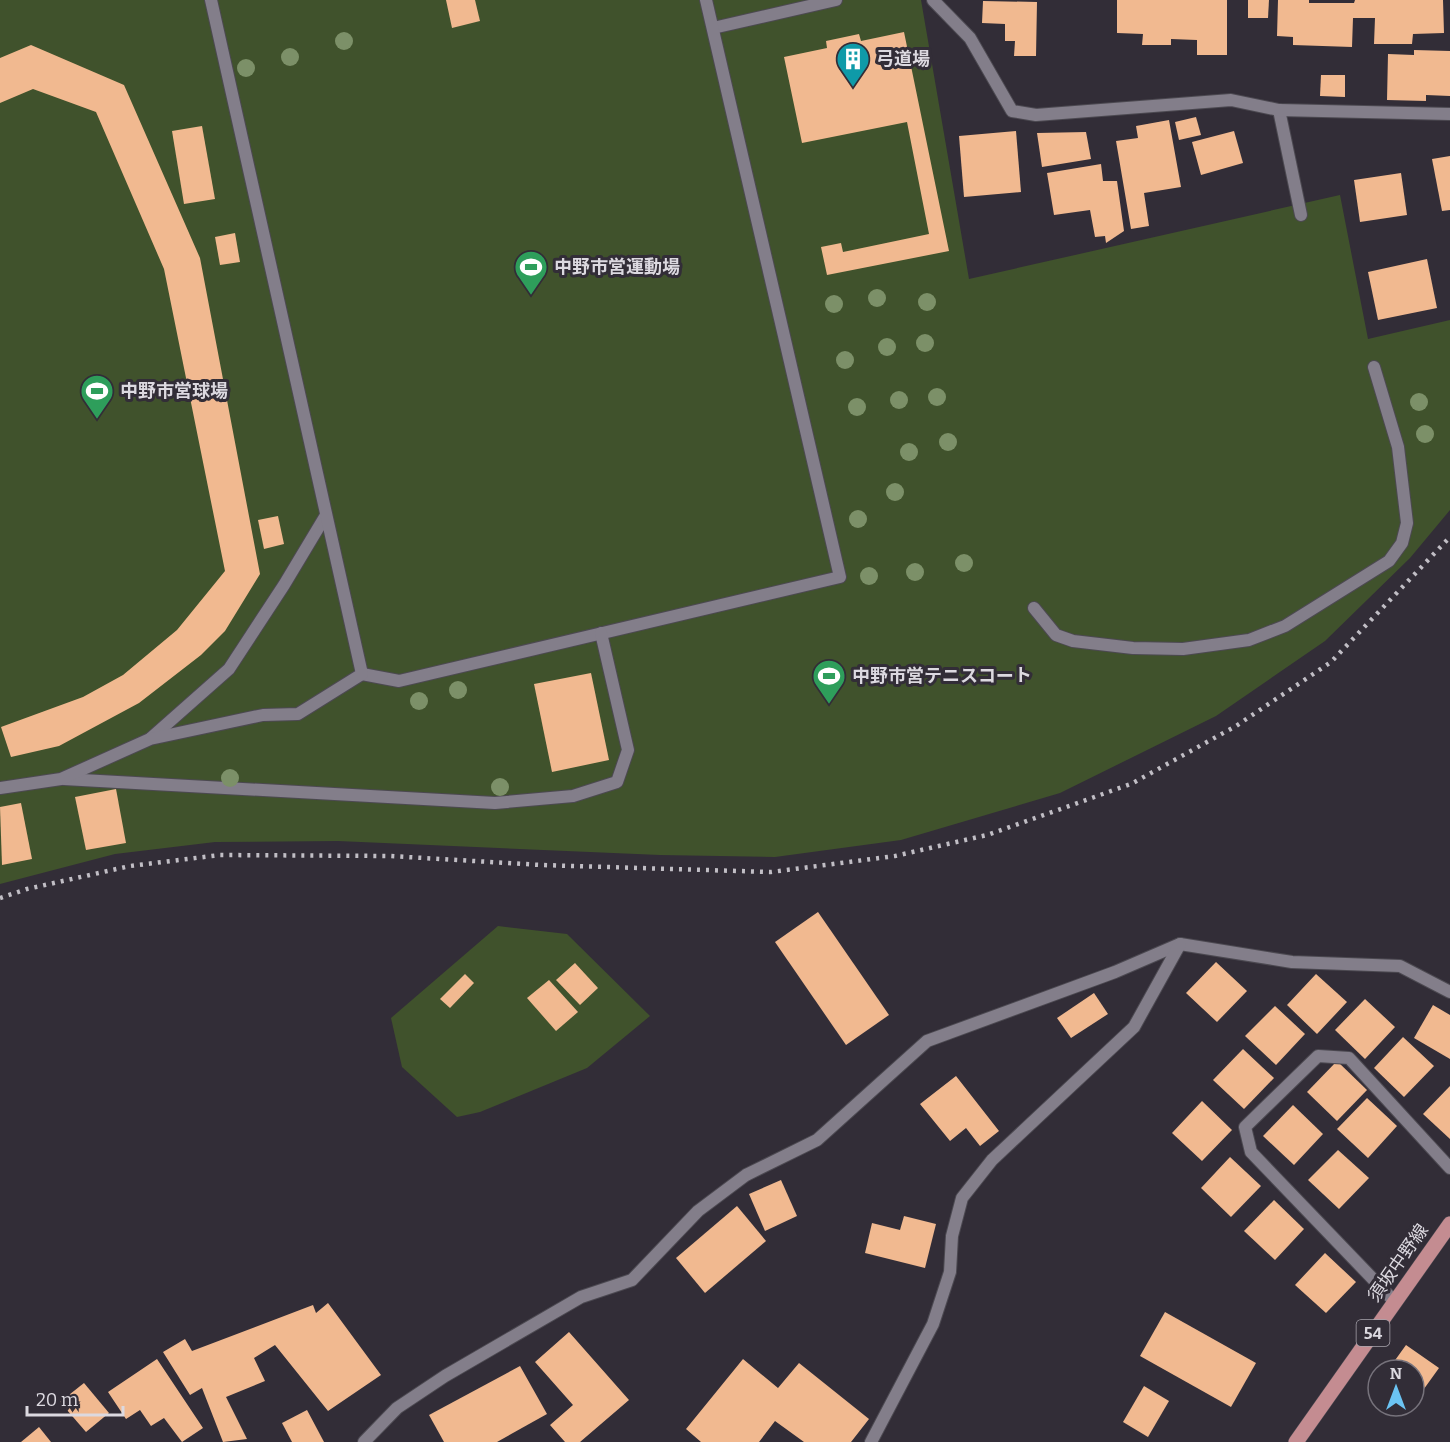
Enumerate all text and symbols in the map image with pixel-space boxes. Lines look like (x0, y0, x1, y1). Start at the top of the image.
building icon: 弓道場 (835, 41, 871, 88)
place label: 弓道場 (876, 48, 930, 70)
sports icon: 中野市営運動場 (513, 249, 549, 296)
place label: 中野市営運動場 (554, 256, 680, 278)
sports icon: 中野市営球場 (79, 373, 115, 420)
place label: 中野市営球場 (120, 380, 228, 402)
sports icon: 中野市営テニスコート (811, 658, 847, 705)
place label: 中野市営テニスコート (852, 665, 1032, 687)
street label: 須坂中野線 (1363, 1220, 1433, 1306)
road number: 54 (1356, 1320, 1390, 1346)
north arrow (1366, 1358, 1426, 1418)
text: N (1390, 1364, 1402, 1383)
scale bar (27, 1379, 123, 1417)
text: 20 m (36, 1389, 78, 1411)

